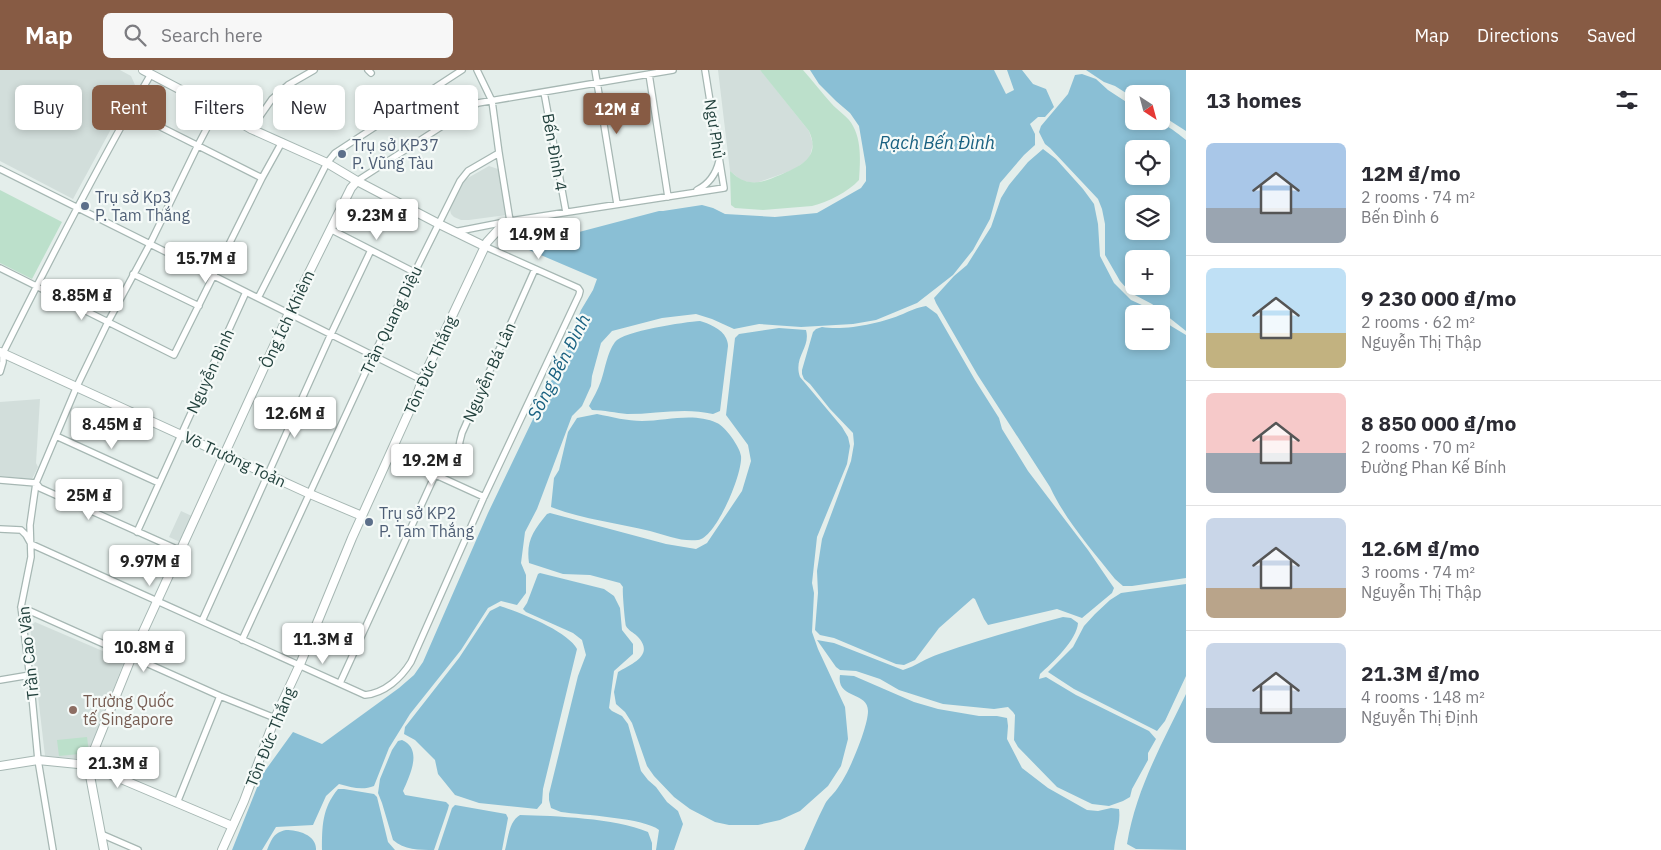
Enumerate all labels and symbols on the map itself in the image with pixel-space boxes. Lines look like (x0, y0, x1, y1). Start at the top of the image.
north arrow (1125, 85, 1170, 130)
pin: 12M ₫ (582, 92, 652, 135)
street label: Ngư Phủ (700, 98, 730, 160)
street label: Bến Đình 4 (538, 112, 572, 192)
water label: Rạch Bến Đình (879, 131, 995, 154)
place label: Trụ sở KP37 P. Vũng Tàu (352, 135, 439, 173)
marker: Trụ sở KP37 P. Vũng Tàu (336, 148, 348, 160)
place label: Trụ sở Kp3 P. Tam Thắng (95, 187, 190, 225)
pin: 9.23M ₫ (331, 198, 423, 241)
marker: Trụ sở Kp3 P. Tam Thắng (79, 200, 91, 212)
pin: 14.9M ₫ (493, 218, 585, 260)
pin: 15.7M ₫ (160, 242, 252, 284)
street label: Trần Quang Diệu (356, 262, 426, 378)
street label: Ông Ích Khiêm (255, 266, 318, 371)
pin: 8.85M ₫ (36, 278, 128, 321)
water label: Sông Bến Đình (522, 310, 595, 423)
street label: Tôn Đức Thắng (399, 312, 461, 417)
street label: Nguyễn Bá Lân (458, 319, 520, 425)
street label: Nguyễn Bình (182, 326, 238, 416)
pin: 12.6M ₫ (249, 396, 341, 439)
pin: 8.45M ₫ (66, 408, 158, 450)
street label: Võ Trường Toản (181, 427, 289, 491)
pin: 19.2M ₫ (386, 444, 478, 486)
pin: 25M ₫ (54, 478, 124, 521)
place label: Trụ sở KP2 P. Tam Thắng (379, 503, 474, 541)
marker: Trụ sở KP2 P. Tam Thắng (363, 516, 375, 528)
pin: 9.97M ₫ (104, 544, 196, 587)
street label: Trần Cao Vân (13, 605, 43, 701)
pin: 11.3M ₫ (277, 622, 369, 665)
pin: 10.8M ₫ (98, 630, 190, 673)
street label: Tôn Đức Thắng (241, 684, 299, 790)
place label: Trường Quốc tế Singapore (83, 691, 174, 729)
marker: Trường Quốc tế Singapore (67, 704, 79, 716)
pin: 21.3M ₫ (72, 746, 164, 789)

